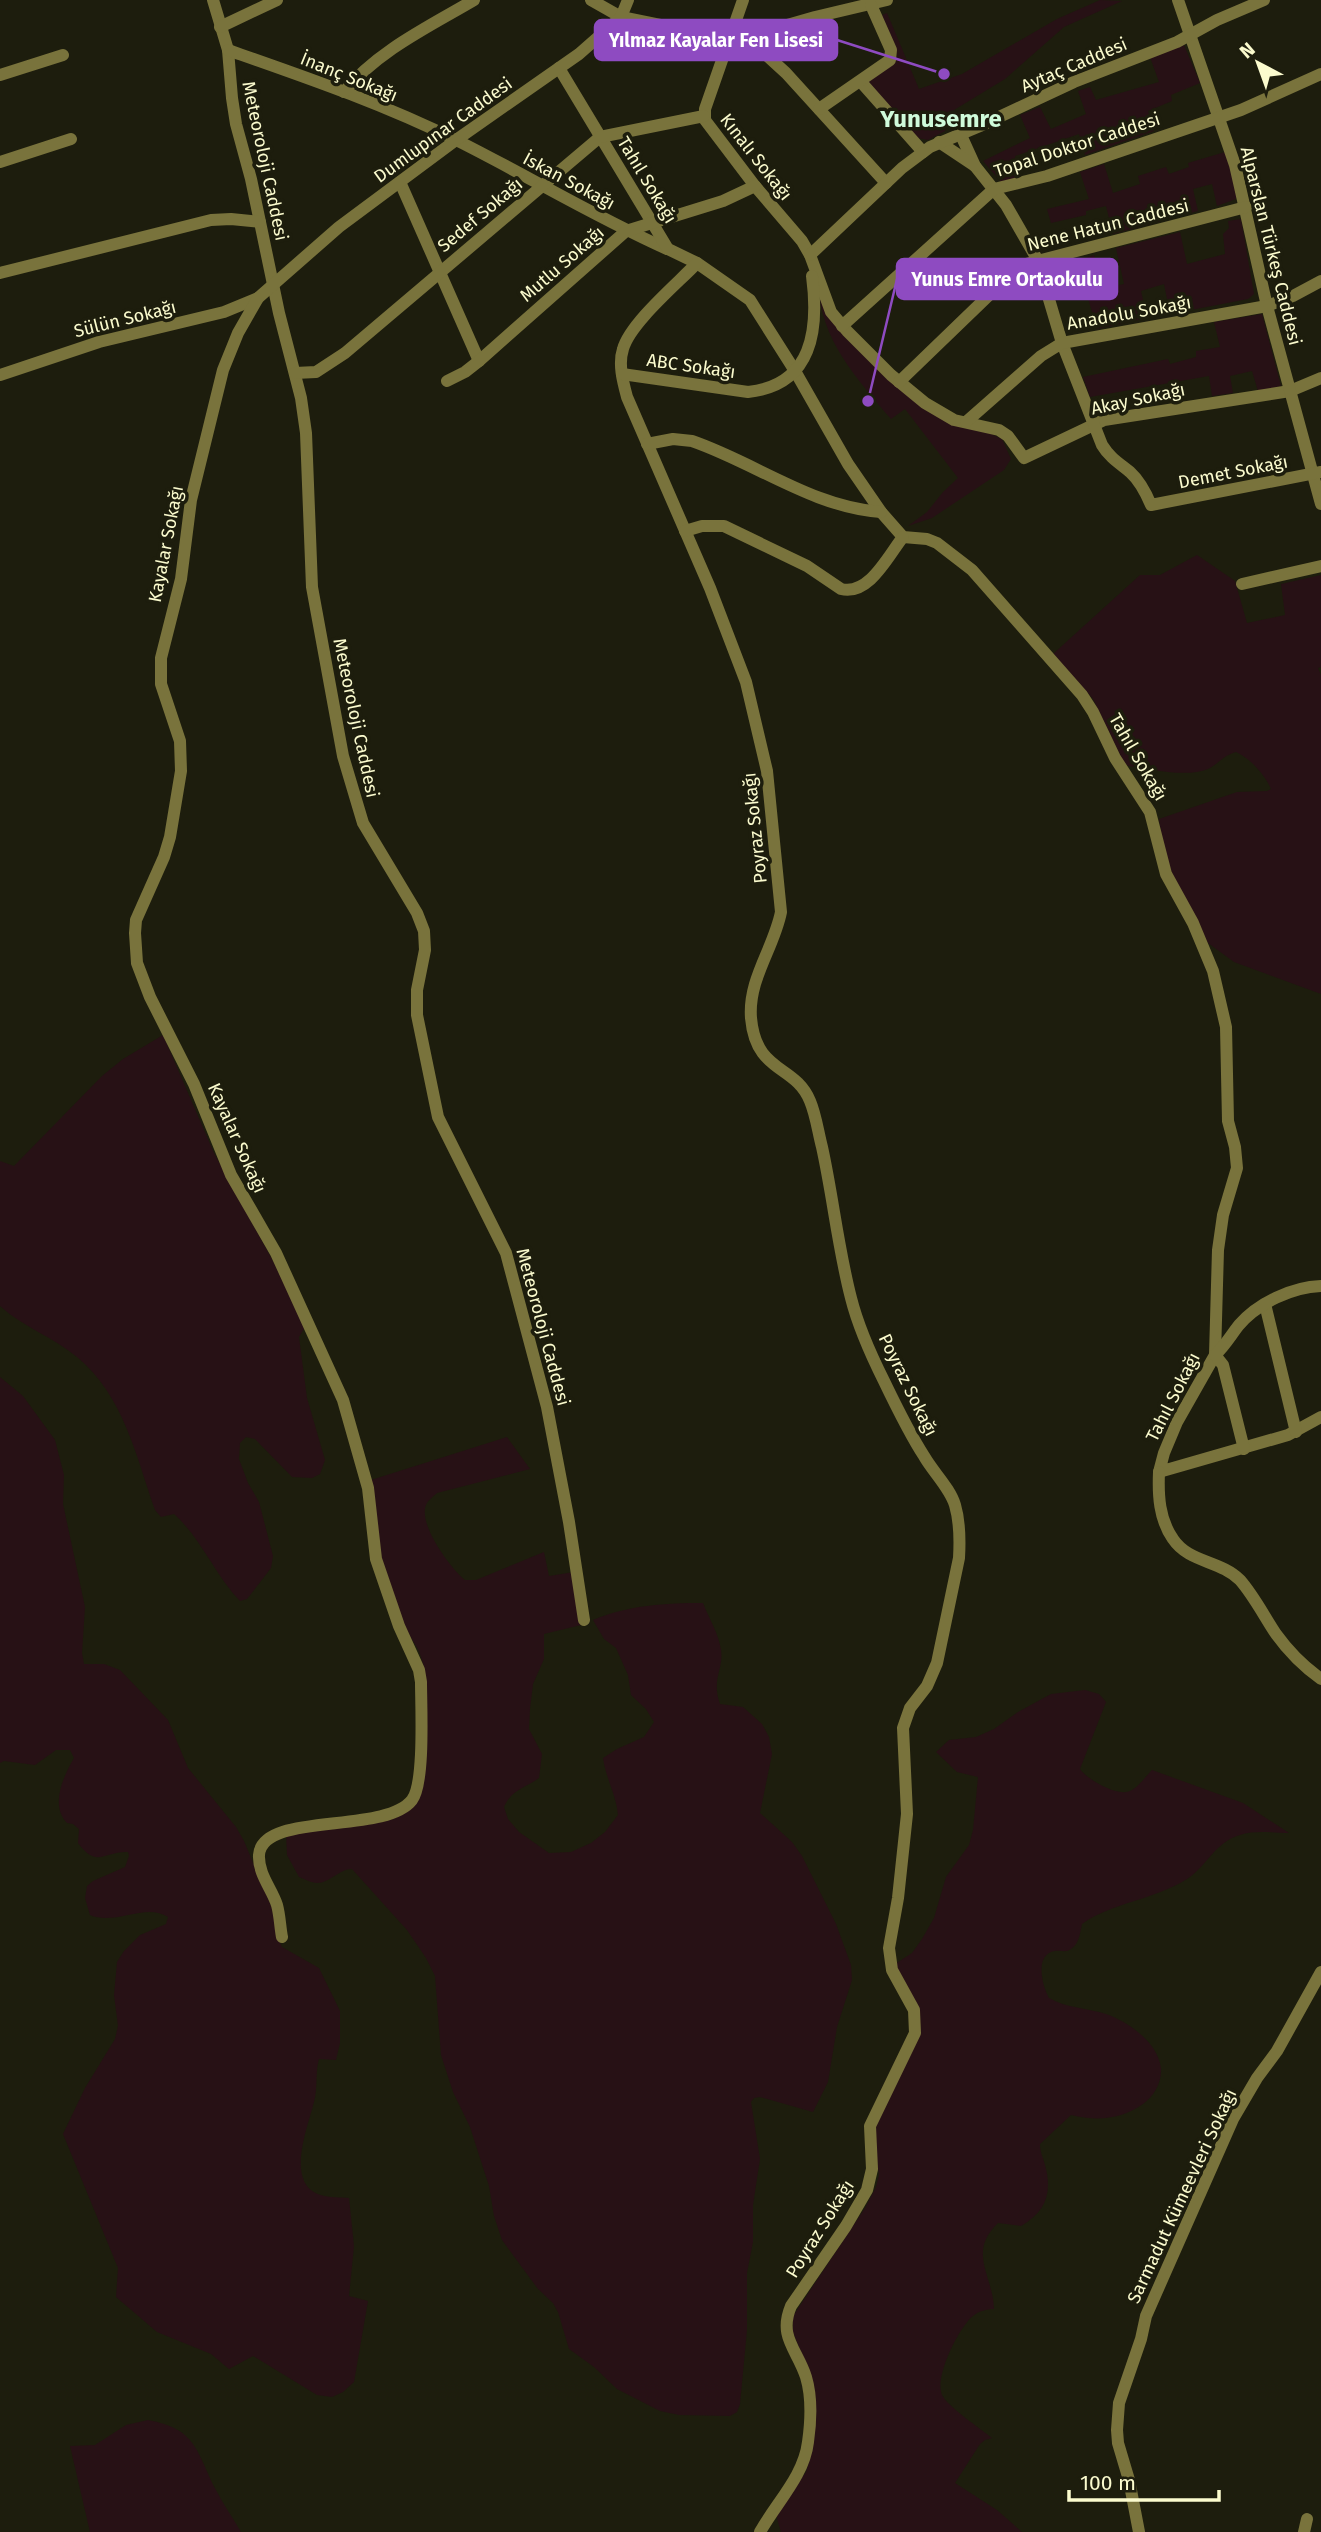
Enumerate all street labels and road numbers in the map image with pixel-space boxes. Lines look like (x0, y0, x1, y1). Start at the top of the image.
street label: Aytaç Caddesi (1018, 33, 1130, 97)
street label: İnanç Sokağı (297, 48, 401, 106)
street label: Dumlupınar Caddesi (370, 72, 516, 188)
street label: Meteoroloji Caddesi (237, 79, 293, 243)
street label: Topal Doktor Caddesi (991, 108, 1163, 182)
street label: Kınalı Sokağı (715, 109, 797, 205)
street label: Tahıl Sokağı (613, 133, 681, 227)
street label: Alparslan Türkeş Caddesi (1236, 144, 1306, 348)
street label: İskan Sokağı (519, 148, 619, 214)
street label: Sedef Sokağı (433, 173, 527, 257)
street label: Nene Hatun Caddesi (1025, 194, 1191, 256)
street label: Mutlu Sokağı (515, 221, 609, 307)
street label: Anadolu Sokağı (1065, 291, 1193, 335)
street label: Sülün Sokağı (72, 296, 178, 342)
street label: ABC Sokağı (645, 349, 737, 383)
street label: Akay Sokağı (1089, 378, 1187, 420)
street label: Demet Sokağı (1176, 451, 1290, 493)
street label: Kayalar Sokağı (144, 484, 188, 604)
street label: Meteoroloji Caddesi (328, 636, 384, 800)
street label: Tahıl Sokağı (1104, 709, 1172, 805)
street label: Poyraz Sokağı (738, 772, 772, 884)
street label: Kayalar Sokağı (203, 1080, 271, 1196)
street label: Meteoroloji Caddesi (511, 1246, 575, 1408)
street label: Poyraz Sokağı (874, 1330, 942, 1440)
street label: Tahıl Sokağı (1141, 1349, 1205, 1445)
street label: Sarmadut Kümeevleri Sokağı (1123, 2085, 1241, 2307)
street label: Poyraz Sokağı (781, 2176, 859, 2282)

